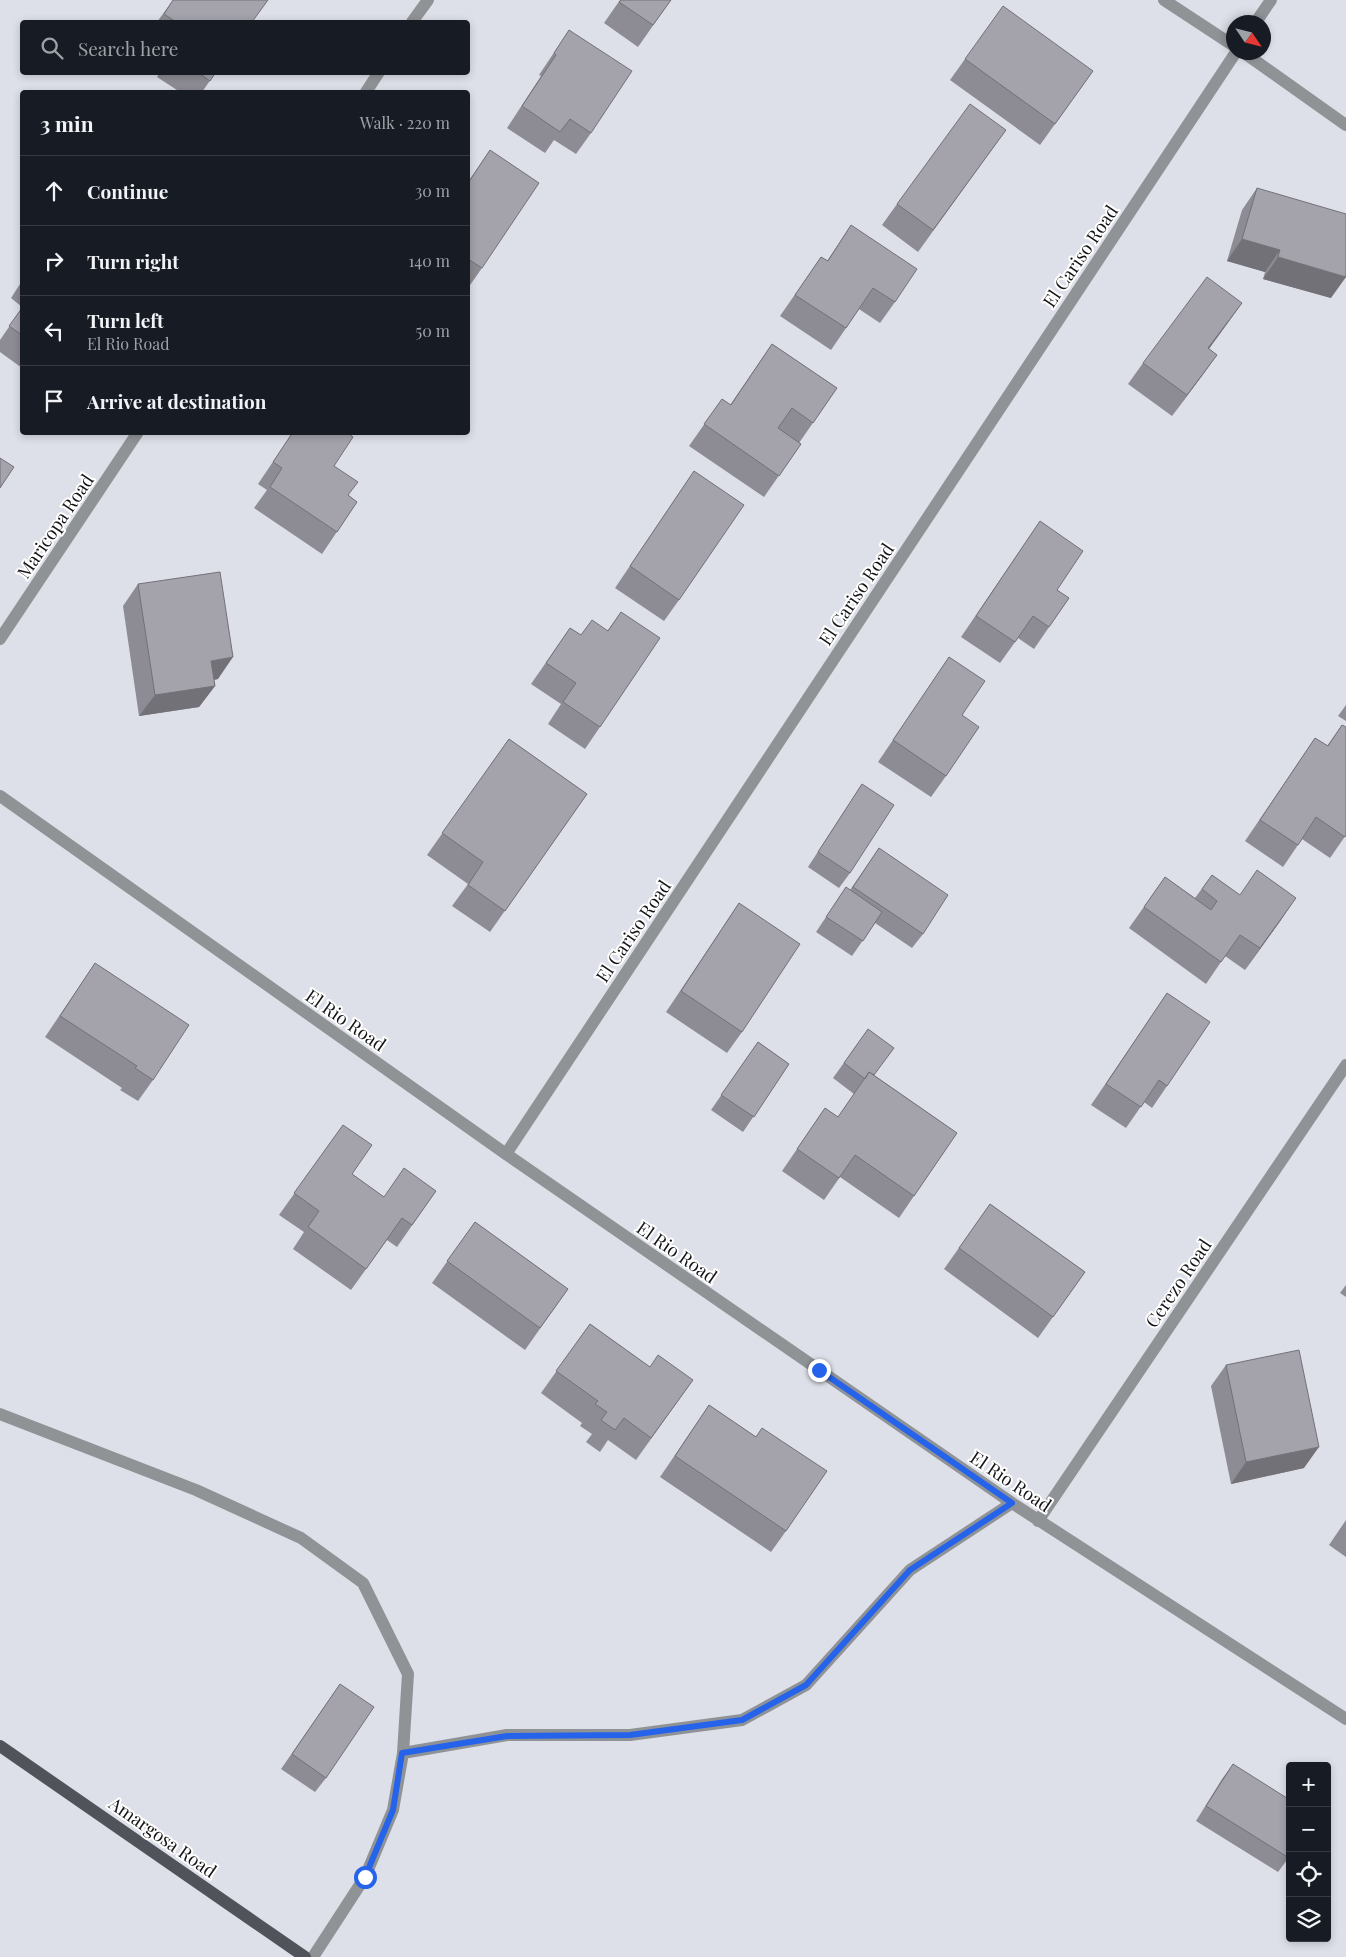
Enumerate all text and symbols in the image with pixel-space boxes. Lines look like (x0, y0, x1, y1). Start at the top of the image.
north arrow (1226, 15, 1271, 60)
search box (20, 20, 470, 75)
icon: search (38, 34, 66, 62)
text: Search here (78, 35, 178, 61)
text: 3 min (40, 109, 94, 137)
text: Walk · 220 m (360, 112, 450, 133)
icon: ahead (40, 177, 68, 205)
text: Continue (87, 178, 168, 204)
text: 30 m (415, 180, 450, 201)
street label: El Cariso Road (1037, 200, 1123, 312)
icon: right (40, 247, 68, 275)
text: Turn right (87, 248, 179, 274)
text: 140 m (408, 250, 450, 271)
text: Turn left (87, 307, 164, 333)
icon: left (40, 317, 68, 345)
text: 50 m (416, 320, 450, 341)
text: El Rio Road (87, 333, 170, 354)
icon: arrive (40, 387, 68, 415)
text: Arrive at destination (87, 388, 267, 414)
street label: Maricopa Road (11, 469, 99, 583)
street label: El Cariso Road (813, 538, 899, 650)
street label: El Cariso Road (590, 875, 676, 987)
street label: El Rio Road (301, 984, 391, 1057)
street label: El Rio Road (632, 1216, 722, 1289)
street label: Cerezo Road (1139, 1234, 1217, 1332)
route end (808, 1359, 831, 1382)
street label: El Rio Road (966, 1445, 1057, 1517)
map controls (1286, 1762, 1331, 1942)
button: + (1286, 1762, 1331, 1807)
street label: Amargosa Road (104, 1791, 222, 1883)
button: − (1286, 1807, 1331, 1852)
button: locate (1286, 1852, 1331, 1897)
route start (354, 1866, 377, 1889)
button: layers (1286, 1897, 1331, 1942)

